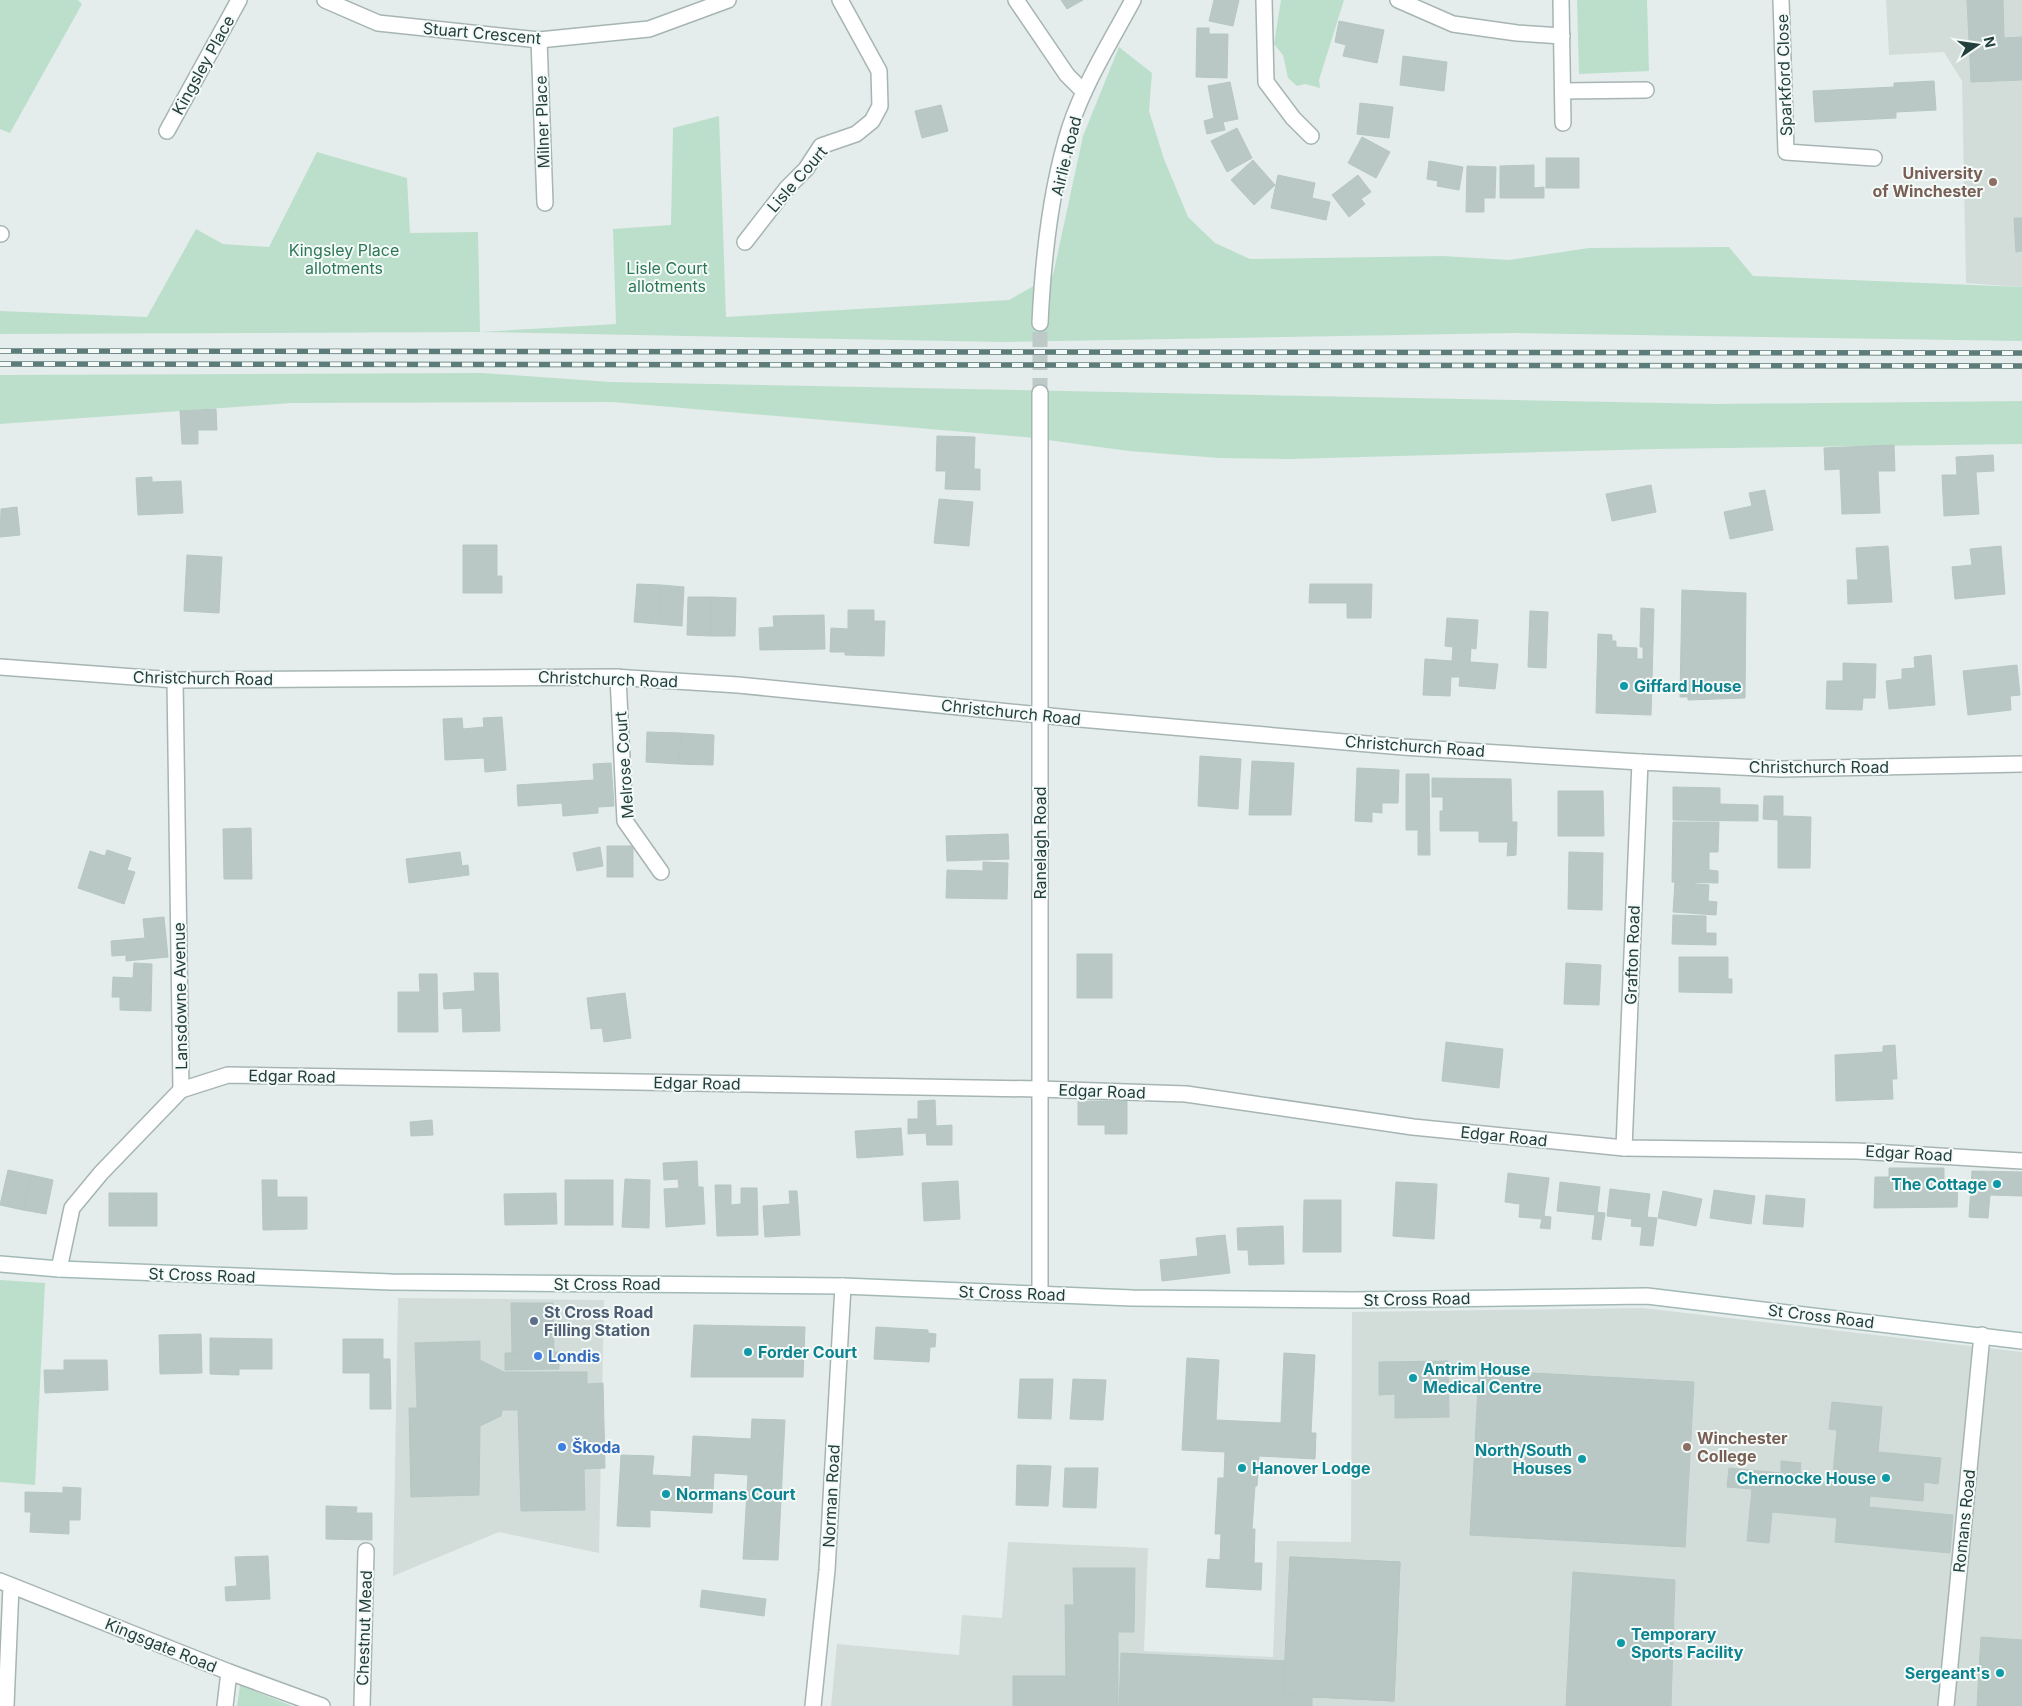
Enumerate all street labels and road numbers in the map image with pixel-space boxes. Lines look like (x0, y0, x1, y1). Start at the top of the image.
street label: Kingsley Place (167, 12, 239, 118)
street label: Sparkford Close (1772, 14, 1796, 136)
street label: Stuart Crescent (422, 18, 542, 48)
street label: Milner Place (530, 75, 554, 169)
street label: Airlie Road (1046, 114, 1086, 198)
street label: Lisle Court (763, 142, 831, 216)
street label: Christchurch Road (133, 667, 273, 689)
street label: Christchurch Road (538, 667, 678, 691)
street label: Christchurch Road (940, 695, 1082, 729)
street label: Melrose Court (610, 711, 638, 819)
street label: Christchurch Road (1344, 731, 1486, 761)
street label: Christchurch Road (1749, 757, 1889, 777)
street label: Ranelagh Road (1030, 786, 1050, 900)
street label: Grafton Road (1620, 905, 1644, 1005)
street label: Lansdowne Avenue (169, 922, 191, 1070)
street label: Edgar Road (248, 1065, 336, 1087)
street label: Edgar Road (653, 1072, 741, 1094)
street label: Edgar Road (1058, 1079, 1146, 1103)
street label: Edgar Road (1460, 1121, 1548, 1151)
street label: Edgar Road (1865, 1141, 1953, 1165)
street label: St Cross Road (148, 1263, 256, 1287)
street label: St Cross Road (553, 1274, 661, 1294)
street label: St Cross Road (958, 1281, 1066, 1305)
street label: St Cross Road (1363, 1288, 1471, 1310)
street label: St Cross Road (1767, 1300, 1875, 1332)
street label: Norman Road (818, 1444, 844, 1548)
street label: Romans Road (1949, 1468, 1979, 1574)
street label: Chestnut Mead (352, 1570, 376, 1686)
street label: Kingsgate Road (102, 1613, 220, 1677)

